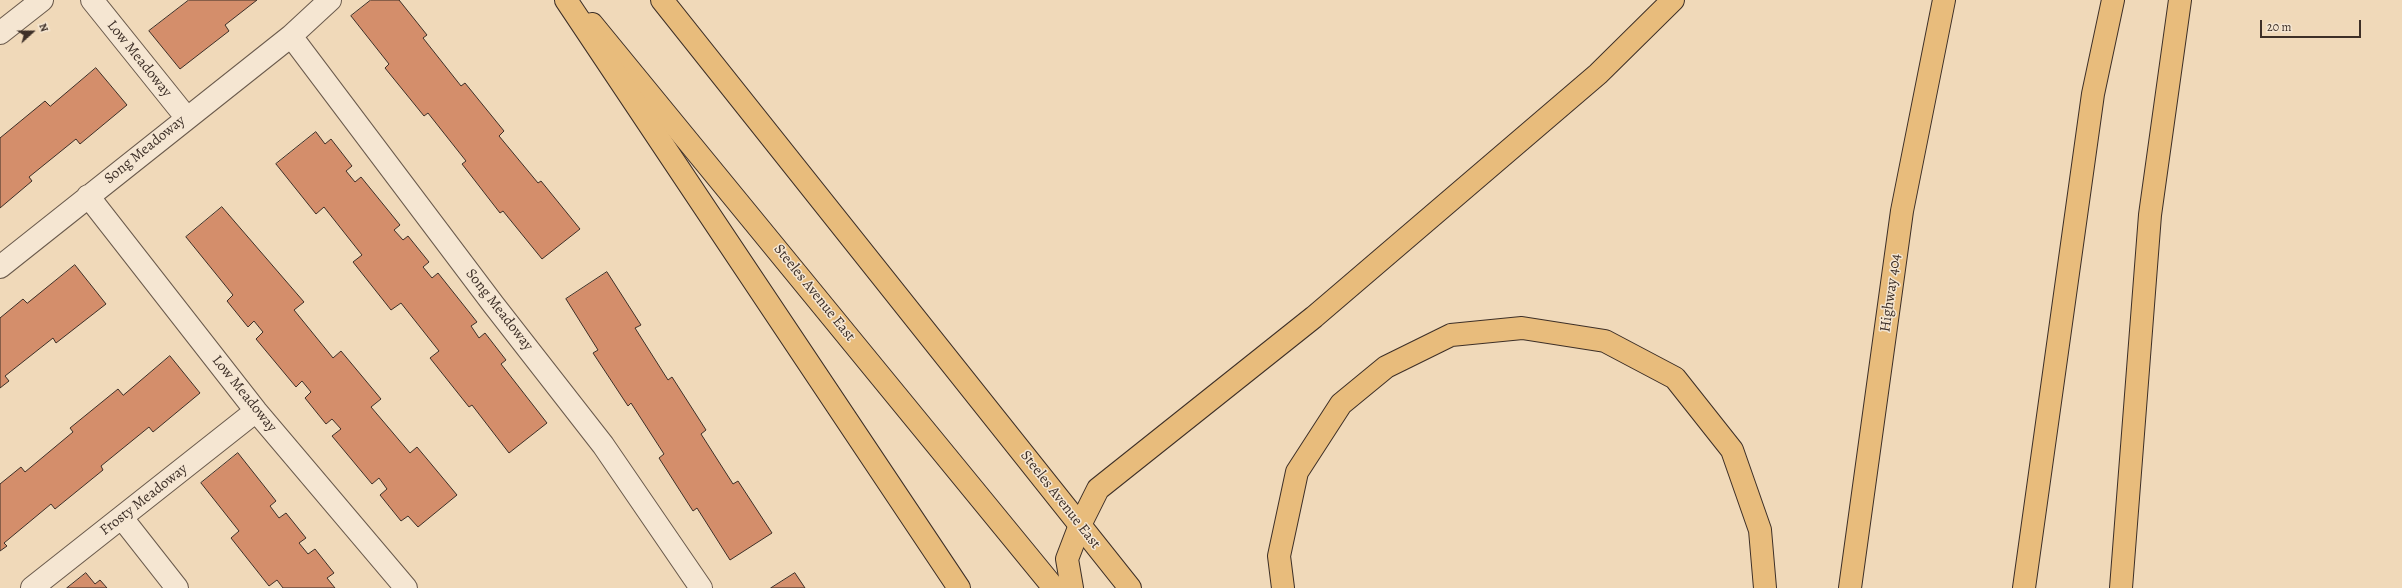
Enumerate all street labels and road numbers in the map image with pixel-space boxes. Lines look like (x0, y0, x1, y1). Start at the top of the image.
street label: Low Meadoway (103, 17, 175, 101)
street label: Song Meadoway (101, 112, 189, 188)
street label: Steeles Avenue East (769, 241, 859, 345)
street label: Highway 404 (1877, 253, 1905, 333)
street label: Song Meadoway (461, 265, 537, 355)
street label: Low Meadoway (208, 352, 280, 436)
street label: Steeles Avenue East (1016, 447, 1104, 553)
street label: Frosty Meadoway (97, 460, 191, 540)

